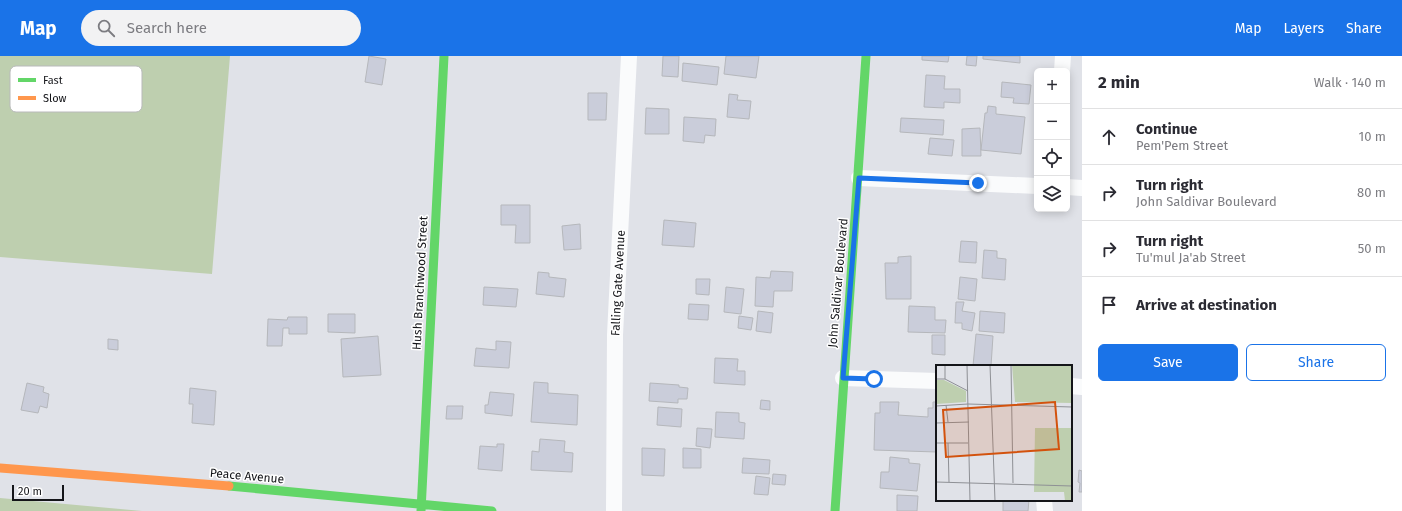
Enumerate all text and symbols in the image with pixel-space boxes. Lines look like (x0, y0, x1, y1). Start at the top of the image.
search box (81, 10, 361, 46)
text: Map (20, 17, 57, 40)
icon: search (95, 17, 117, 39)
text: Search here (127, 19, 207, 37)
text: Map (1235, 20, 1261, 37)
text: Layers (1283, 20, 1324, 37)
text: Share (1346, 20, 1382, 37)
legend (10, 66, 142, 112)
map controls (1034, 68, 1070, 212)
button: + (1034, 68, 1070, 104)
text: 2 min (1098, 72, 1140, 93)
text: Fast (43, 74, 63, 87)
text: Walk · 140 m (1314, 75, 1386, 90)
text: Slow (43, 92, 67, 105)
button: − (1034, 104, 1070, 140)
text: Continue (1136, 120, 1197, 138)
icon: ahead (1098, 126, 1120, 148)
text: 10 m (1359, 129, 1386, 144)
text: Pem'Pem Street (1136, 138, 1228, 153)
button: locate (1034, 140, 1070, 176)
route end (969, 174, 987, 192)
button: layers (1034, 176, 1070, 212)
text: Turn right (1136, 176, 1203, 194)
icon: right (1098, 182, 1120, 204)
text: 80 m (1357, 185, 1386, 200)
text: John Saldivar Boulevard (1136, 194, 1277, 209)
street label: Hush Branchwood Street (409, 215, 431, 350)
street label: John Saldivar Boulevard (825, 218, 851, 348)
street label: Falling Gate Avenue (608, 230, 628, 336)
text: Turn right (1136, 232, 1203, 250)
icon: right (1098, 238, 1120, 260)
text: 50 m (1358, 241, 1386, 256)
text: Tu'mul Ja'ab Street (1136, 250, 1246, 265)
icon: arrive (1098, 294, 1120, 316)
text: Arrive at destination (1136, 296, 1277, 314)
button: Save (1098, 344, 1238, 381)
button: Share (1246, 344, 1386, 381)
inset map (936, 365, 1072, 501)
route start (865, 370, 883, 388)
street label: Peace Avenue (209, 466, 285, 486)
scale bar (12, 483, 64, 502)
text: 20 m (18, 485, 42, 498)

